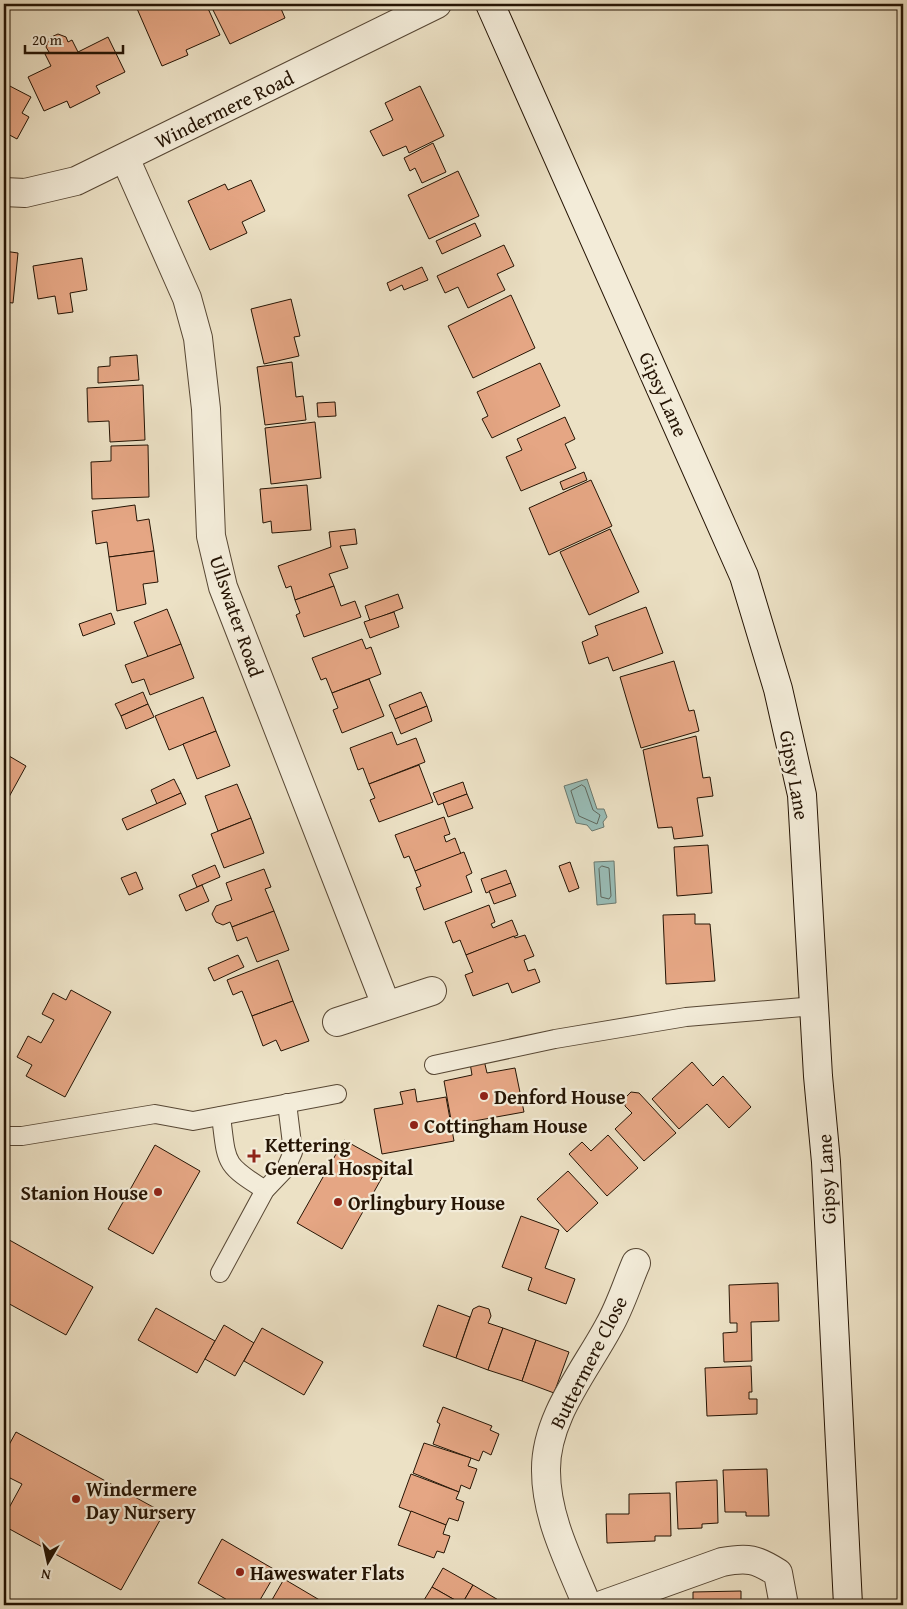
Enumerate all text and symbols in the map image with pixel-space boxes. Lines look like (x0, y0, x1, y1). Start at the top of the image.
scale bar (25, 22, 122, 54)
text: 20 m (32, 29, 63, 50)
street label: Windermere Road (150, 63, 299, 155)
street label: Gipsy Lane (632, 347, 696, 441)
street label: Ullswater Road (203, 551, 271, 681)
street label: Gipsy Lane (773, 728, 817, 822)
place label: Denford House (494, 1082, 626, 1111)
marker: Denford House (478, 1090, 490, 1102)
place label: Cottingham House (424, 1111, 588, 1140)
marker: Cottingham House (408, 1119, 420, 1131)
place label: Kettering General Hospital (265, 1130, 413, 1182)
street label: Gipsy Lane (809, 1133, 843, 1225)
marker: Kettering General Hospital (247, 1149, 261, 1163)
place label: Stanion House (20, 1178, 148, 1207)
marker: Stanion House (152, 1186, 164, 1198)
place label: Orlingbury House (348, 1188, 505, 1217)
marker: Orlingbury House (332, 1196, 344, 1208)
street label: Buttermere Close (542, 1291, 634, 1433)
place label: Windermere Day Nursery (86, 1474, 197, 1526)
marker: Windermere Day Nursery (70, 1493, 82, 1505)
north arrow (22, 1536, 72, 1586)
place label: Haweswater Flats (250, 1558, 405, 1587)
text: N (39, 1564, 52, 1585)
marker: Haweswater Flats (234, 1566, 246, 1578)

